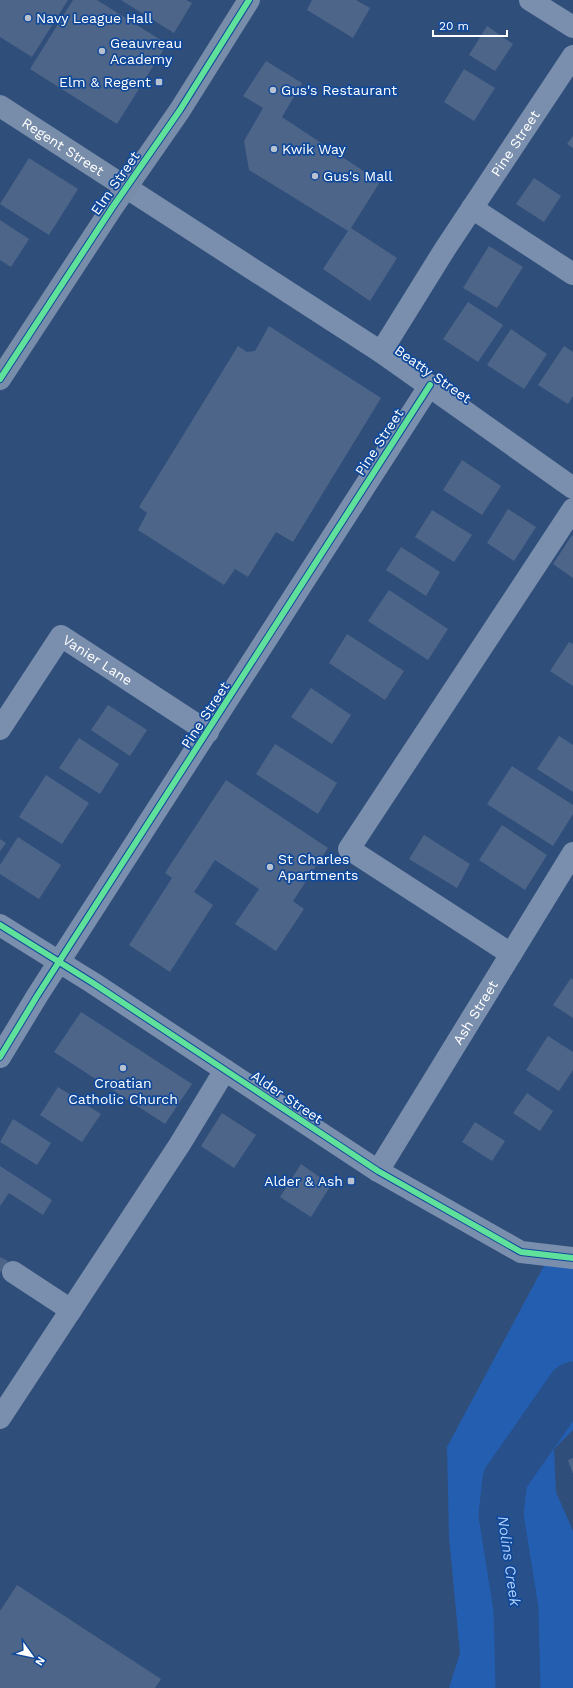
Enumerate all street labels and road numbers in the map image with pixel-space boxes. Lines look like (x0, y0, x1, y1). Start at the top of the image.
street label: Pine Street (487, 107, 543, 179)
street label: Regent Street (19, 114, 107, 179)
street label: Elm Street (87, 148, 143, 218)
street label: Beatty Street (392, 342, 474, 406)
street label: Pine Street (352, 406, 406, 478)
street label: Vanier Lane (60, 631, 135, 688)
street label: Pine Street (178, 679, 232, 751)
street label: Ash Street (450, 977, 501, 1047)
street label: Alder Street (248, 1067, 326, 1127)

